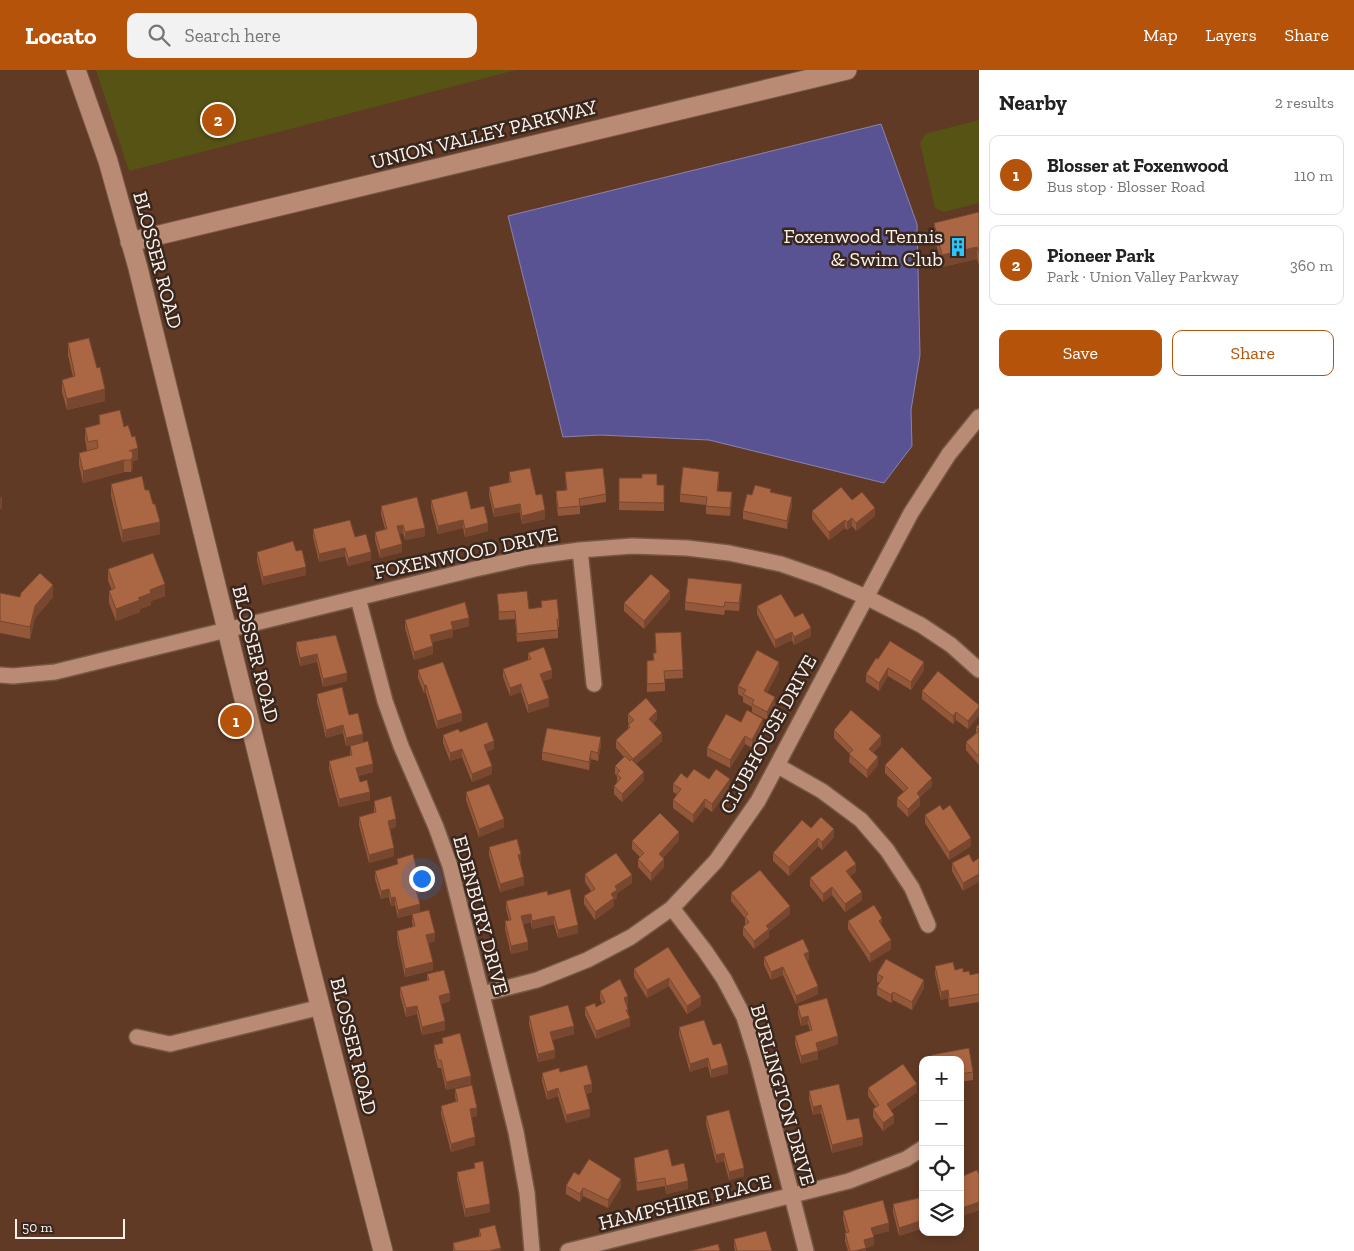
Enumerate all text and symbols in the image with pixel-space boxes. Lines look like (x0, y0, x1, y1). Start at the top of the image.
search box (127, 13, 477, 58)
text: Locato (25, 21, 97, 50)
icon: search (145, 21, 173, 49)
text: Search here (185, 24, 281, 47)
text: Map (1143, 24, 1178, 46)
text: Layers (1206, 24, 1257, 46)
text: Share (1285, 24, 1329, 46)
text: Nearby (999, 90, 1067, 115)
text: 2 results (1275, 93, 1334, 112)
street label: UNION VALLEY PARKWAY (368, 94, 600, 174)
pin: 2 (202, 101, 234, 139)
text: Blosser at Foxenwood (1047, 154, 1228, 177)
text: 1 (1013, 166, 1019, 185)
text: 110 m (1294, 166, 1333, 185)
text: Bus stop · Blosser Road (1047, 177, 1205, 196)
street label: BLOSSER ROAD (128, 189, 188, 331)
place label: Foxenwood Tennis & Swim Club (783, 224, 943, 271)
building icon: Foxenwood Tennis & Swim Club (947, 236, 969, 258)
text: Pioneer Park (1047, 244, 1155, 267)
text: 2 (1012, 256, 1020, 275)
text: 360 m (1290, 256, 1333, 275)
text: Park · Union Valley Parkway (1047, 267, 1239, 286)
button: Save (999, 330, 1162, 376)
button: Share (1172, 330, 1334, 376)
street label: FOXENWOOD DRIVE (372, 522, 560, 584)
street label: BLOSSER ROAD (227, 583, 285, 725)
street label: CLUBHOUSE DRIVE (714, 650, 822, 818)
pin: 1 (220, 702, 252, 740)
street label: EDENBURY DRIVE (448, 833, 514, 997)
your location (409, 866, 435, 892)
street label: BLOSSER ROAD (325, 975, 383, 1117)
street label: BURLINGTON DRIVE (746, 1002, 820, 1188)
map controls (919, 1056, 964, 1236)
button: + (919, 1056, 964, 1101)
button: − (919, 1101, 964, 1146)
button: locate (919, 1146, 964, 1191)
street label: HAMPSHIRE PLACE (596, 1169, 774, 1235)
button: layers (919, 1191, 964, 1236)
scale bar (15, 1216, 125, 1239)
text: 50 m (22, 1219, 53, 1236)

